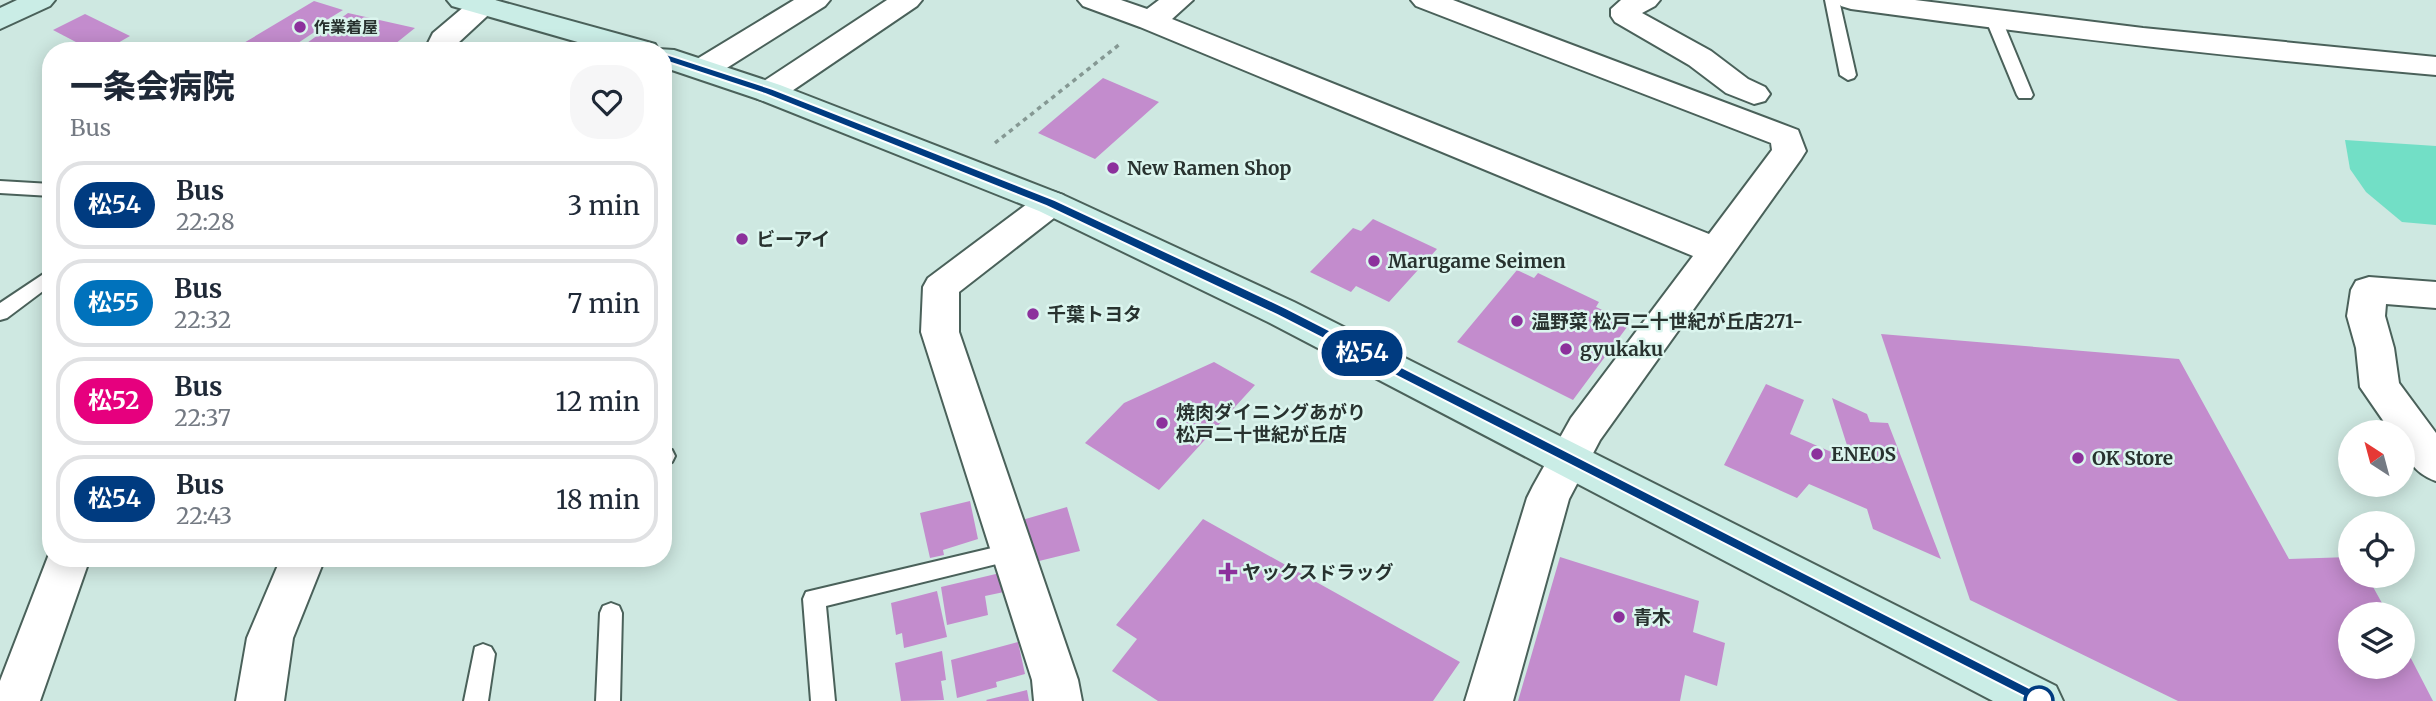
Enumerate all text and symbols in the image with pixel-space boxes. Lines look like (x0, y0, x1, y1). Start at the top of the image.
place label: 作業着屋 (314, 17, 378, 37)
marker: 作業着屋 (292, 19, 308, 35)
button: heart (570, 65, 644, 139)
text: 一条会病院 (70, 66, 235, 107)
text: Bus (70, 113, 111, 142)
place label: New Ramen Shop (1127, 156, 1291, 180)
marker: New Ramen Shop (1105, 160, 1121, 176)
text: Bus (176, 174, 224, 207)
text: 松54 (88, 189, 141, 220)
text: 3 min (568, 189, 640, 222)
text: 22:28 (176, 207, 235, 236)
place label: ビーアイ (756, 227, 830, 251)
marker: ビーアイ (734, 231, 750, 247)
place label: Marugame Seimen (1388, 249, 1566, 273)
marker: Marugame Seimen (1366, 253, 1382, 269)
text: Bus (174, 272, 222, 305)
text: 松55 (88, 287, 139, 318)
text: 7 min (568, 287, 640, 320)
place label: 千葉トヨタ (1047, 302, 1142, 326)
text: 22:32 (174, 305, 231, 334)
marker: 千葉トヨタ (1025, 306, 1041, 322)
place label: 温野菜 松戸二十世紀が丘店271- (1531, 309, 1803, 333)
marker: 温野菜 松戸二十世紀が丘店271- (1509, 313, 1525, 329)
line badge: 松54 (1322, 330, 1402, 376)
text: 松54 (1336, 337, 1388, 368)
place label: gyukaku (1580, 337, 1663, 361)
marker: gyukaku (1558, 341, 1574, 357)
text: Bus (174, 370, 222, 403)
text: 松52 (88, 385, 139, 416)
text: 12 min (556, 385, 640, 418)
place label: 焼肉ダイニングあがり 松戸二十世紀が丘店 (1176, 400, 1366, 446)
text: 22:37 (174, 403, 231, 432)
marker: 焼肉ダイニングあがり 松戸二十世紀が丘店 (1154, 415, 1170, 431)
north arrow (2338, 420, 2415, 497)
map controls (2338, 420, 2415, 679)
place label: ENEOS (1831, 442, 1896, 466)
marker: ENEOS (1809, 446, 1825, 462)
place label: OK Store (2092, 446, 2173, 470)
marker: OK Store (2070, 450, 2086, 466)
text: Bus (176, 468, 224, 501)
text: 松54 (88, 483, 141, 514)
text: 18 min (556, 483, 640, 516)
text: 22:43 (176, 501, 232, 530)
button: locate (2338, 511, 2415, 588)
place label: ヤックスドラッグ (1242, 560, 1393, 584)
marker: ヤックスドラッグ (1220, 564, 1236, 580)
button: layers (2338, 602, 2415, 679)
place label: 青木 (1633, 605, 1671, 629)
marker: 青木 (1611, 609, 1627, 625)
unlabelled marker (2024, 686, 2054, 701)

